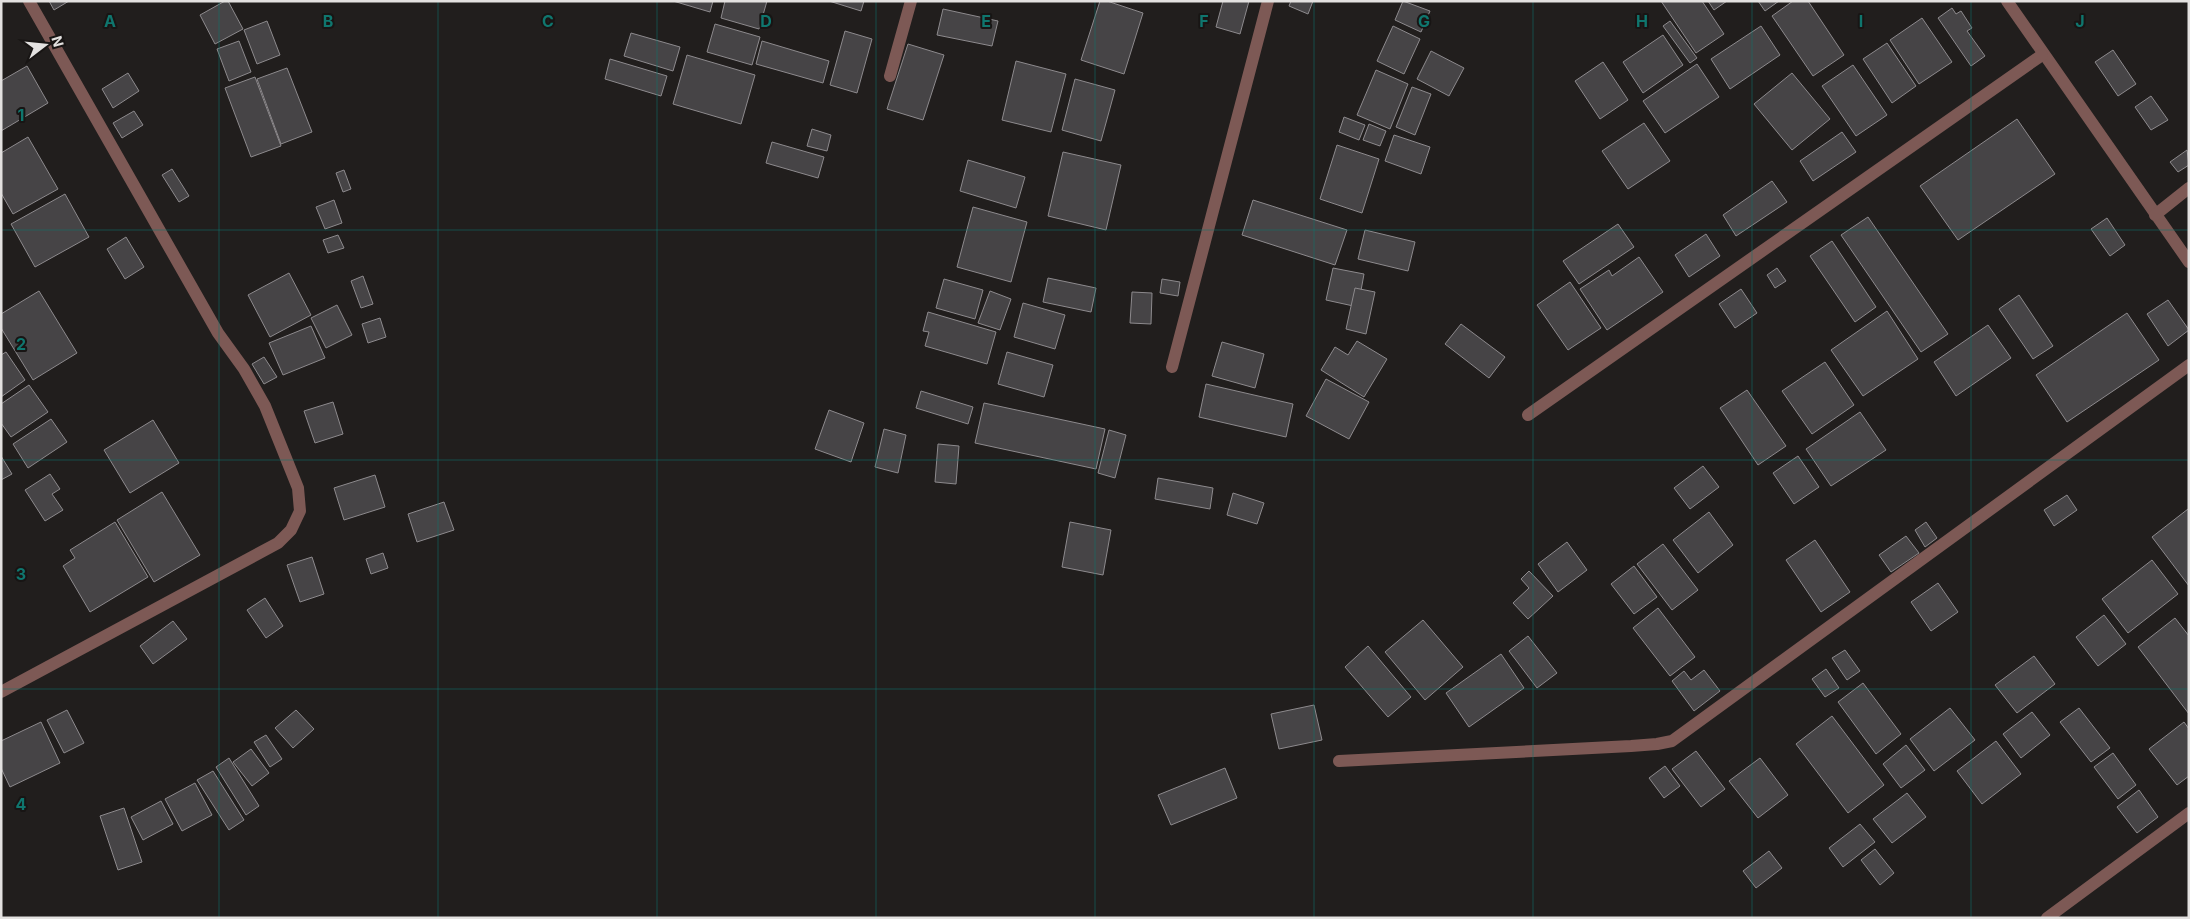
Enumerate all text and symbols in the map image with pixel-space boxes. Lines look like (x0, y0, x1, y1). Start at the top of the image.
text: A (104, 11, 116, 31)
text: B (323, 11, 333, 31)
text: C (542, 11, 554, 31)
text: D (760, 11, 772, 31)
text: E (981, 11, 991, 31)
text: F (1199, 11, 1209, 31)
text: G (1418, 11, 1430, 31)
text: H (1636, 11, 1648, 31)
text: I (1859, 11, 1863, 31)
text: J (2075, 11, 2085, 31)
north arrow (20, 20, 70, 70)
text: N (48, 34, 68, 49)
text: 1 (18, 105, 24, 125)
text: 2 (16, 334, 26, 354)
text: 3 (16, 564, 26, 584)
text: 4 (16, 794, 27, 814)

